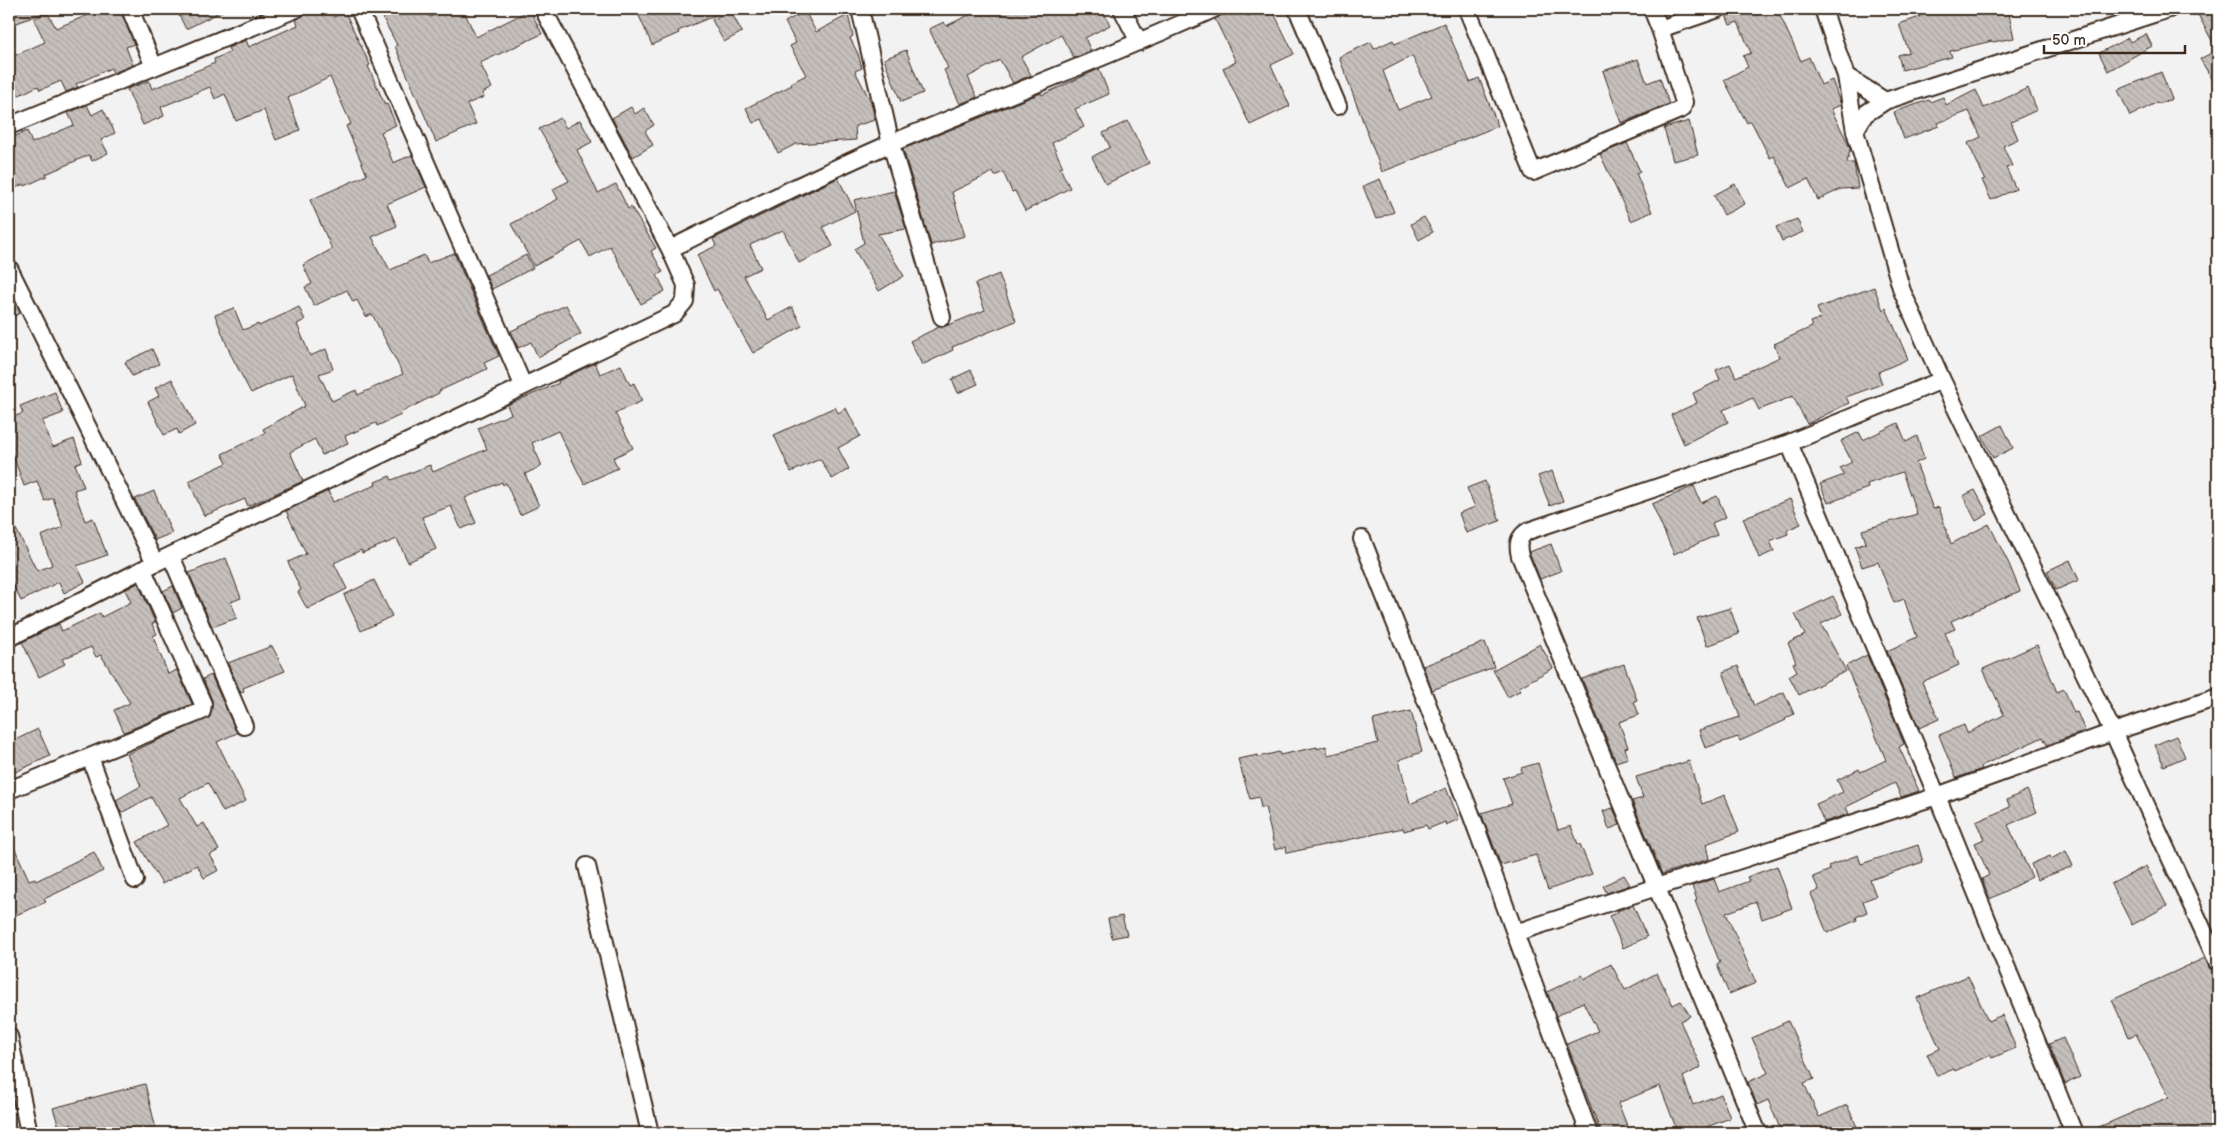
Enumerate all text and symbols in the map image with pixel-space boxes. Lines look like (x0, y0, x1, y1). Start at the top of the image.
scale bar (2044, 22, 2186, 54)
text: 50 m (2052, 31, 2086, 50)

